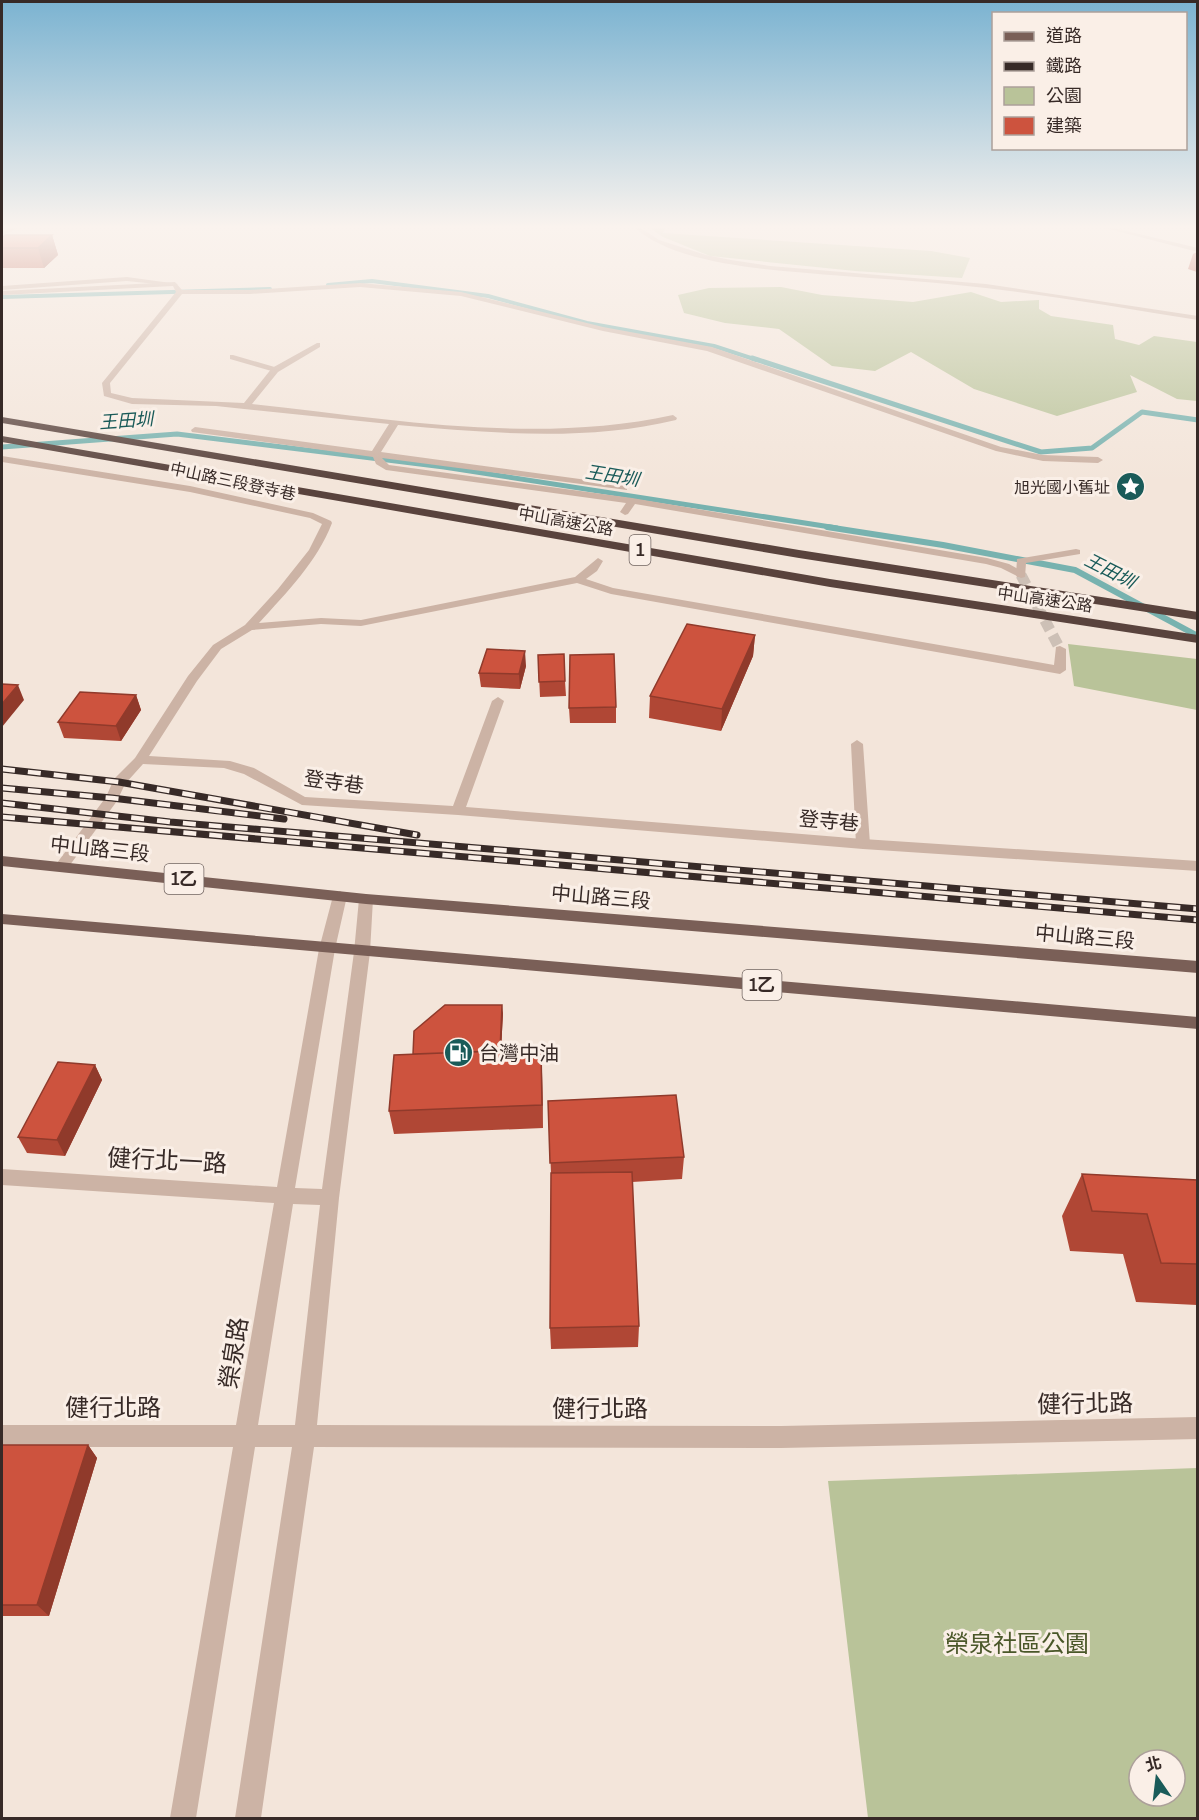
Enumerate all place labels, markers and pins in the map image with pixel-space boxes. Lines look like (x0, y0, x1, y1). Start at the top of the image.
place icon: 旭光國小舊址 (1115, 471, 1147, 503)
place label: 旭光國小舊址 (1014, 476, 1110, 498)
fuel station icon: 台灣中油 (442, 1037, 474, 1069)
place label: 台灣中油 (479, 1039, 559, 1066)

